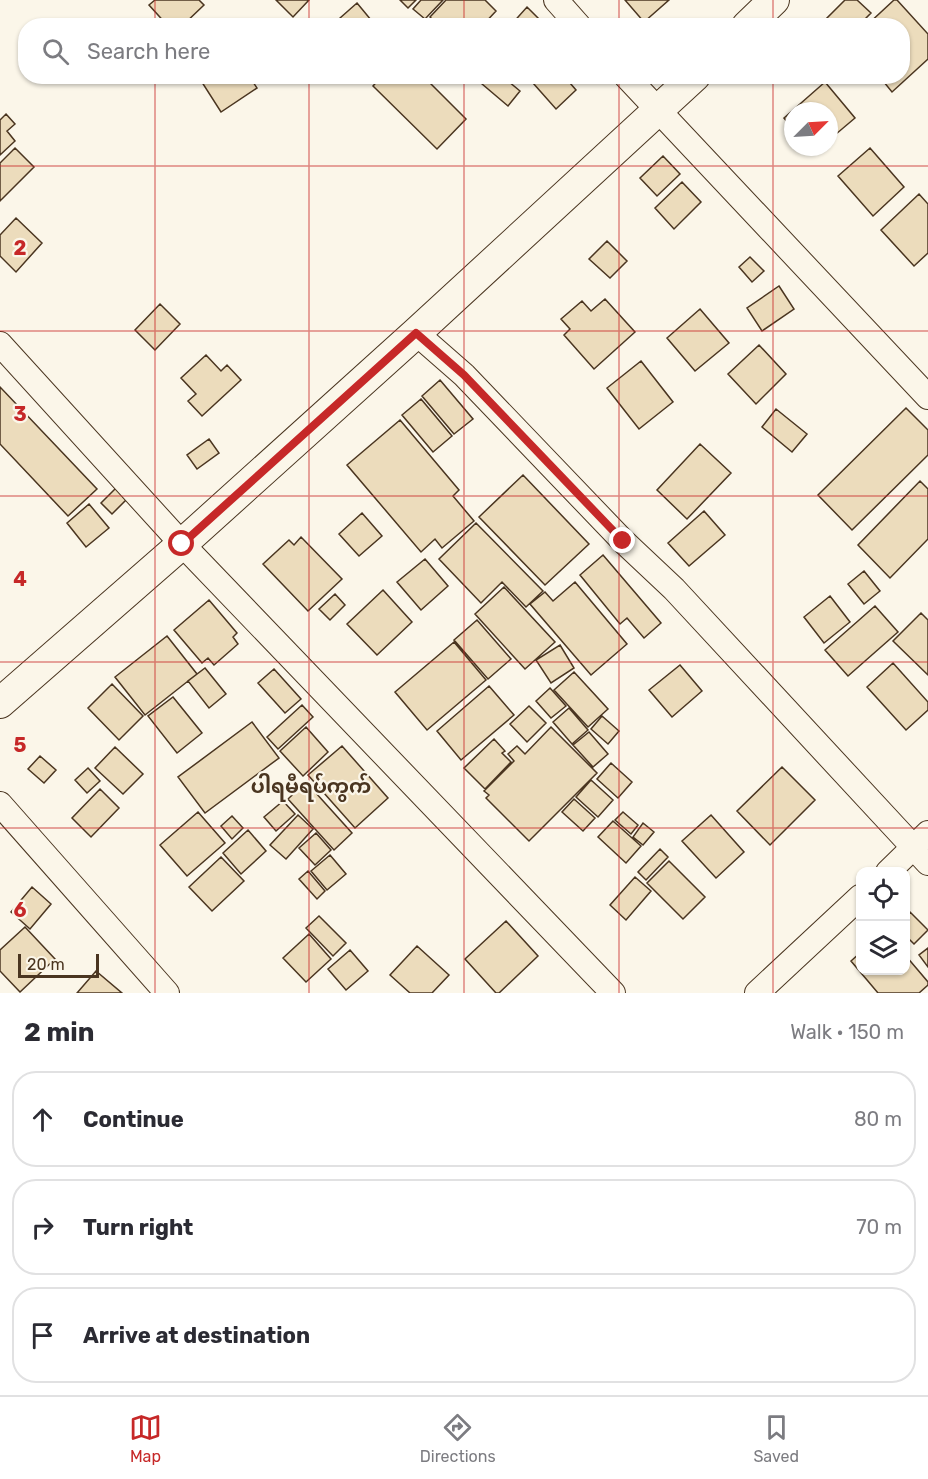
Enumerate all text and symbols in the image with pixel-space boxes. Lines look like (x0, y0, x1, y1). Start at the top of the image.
search box (18, 18, 910, 84)
icon: search (39, 35, 72, 68)
text: Search here (87, 38, 210, 65)
north arrow (784, 102, 838, 156)
text: 2 (14, 236, 27, 260)
text: 3 (13, 402, 27, 426)
route end (609, 527, 635, 553)
route start (168, 530, 194, 556)
text: 4 (13, 567, 27, 591)
text: 5 (14, 733, 27, 757)
district label: ပါရမီရပ်ကွက် (251, 773, 371, 802)
map controls (856, 867, 910, 975)
button: locate (856, 867, 910, 921)
text: 6 (13, 898, 27, 922)
button: layers (856, 921, 910, 975)
scale bar (18, 951, 99, 978)
text: 20 m (27, 955, 65, 974)
text: 2 min (24, 1017, 94, 1048)
text: Walk · 150 m (790, 1020, 904, 1044)
icon: ahead (26, 1103, 59, 1136)
text: Continue (83, 1106, 184, 1133)
text: 80 m (854, 1107, 902, 1131)
icon: right (26, 1211, 59, 1244)
text: Turn right (83, 1214, 193, 1241)
text: 70 m (856, 1215, 902, 1239)
icon: arrive (26, 1319, 59, 1352)
text: Arrive at destination (83, 1322, 310, 1349)
tab: Map (129, 1411, 162, 1466)
tab: Directions (420, 1411, 496, 1466)
tab: Saved (753, 1411, 799, 1466)

